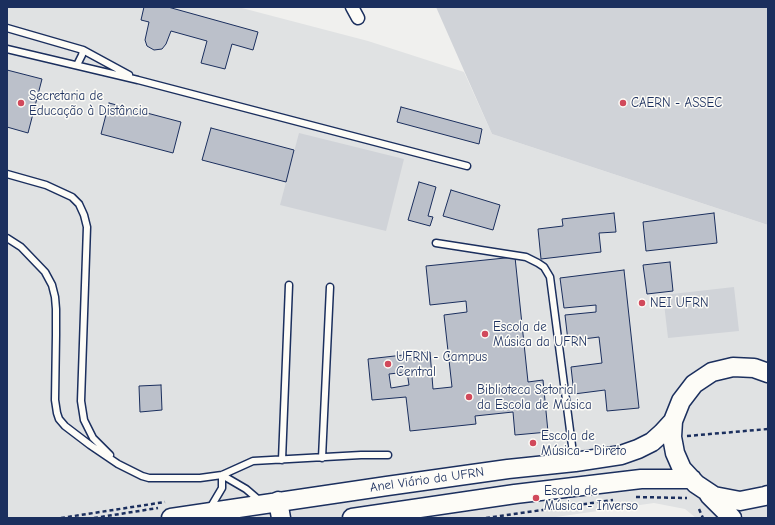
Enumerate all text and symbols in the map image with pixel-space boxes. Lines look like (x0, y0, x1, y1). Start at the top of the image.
place label: Secretaria de Educação à Distância (29, 88, 148, 119)
place label: CAERN - ASSEC (631, 95, 722, 111)
marker: Secretaria de Educação à Distância (16, 98, 26, 108)
marker: CAERN - ASSEC (618, 98, 628, 108)
place label: NEI UFRN (650, 295, 709, 311)
marker: NEI UFRN (637, 298, 647, 308)
place label: Escola de Música da UFRN (493, 319, 587, 350)
marker: Escola de Música da UFRN (480, 329, 490, 339)
place label: UFRN - Campus Central (396, 349, 487, 380)
marker: UFRN - Campus Central (383, 359, 393, 369)
place label: Biblioteca Setorial da Escola de Música (477, 382, 592, 413)
marker: Biblioteca Setorial da Escola de Música (464, 392, 474, 402)
place label: Escola de Música - Direto (541, 428, 627, 459)
marker: Escola de Música - Direto (528, 438, 538, 448)
street label: Anel Viário da UFRN (369, 464, 485, 496)
place label: Escola de Música - Inverso (544, 483, 638, 514)
marker: Escola de Música - Inverso (531, 493, 541, 503)

